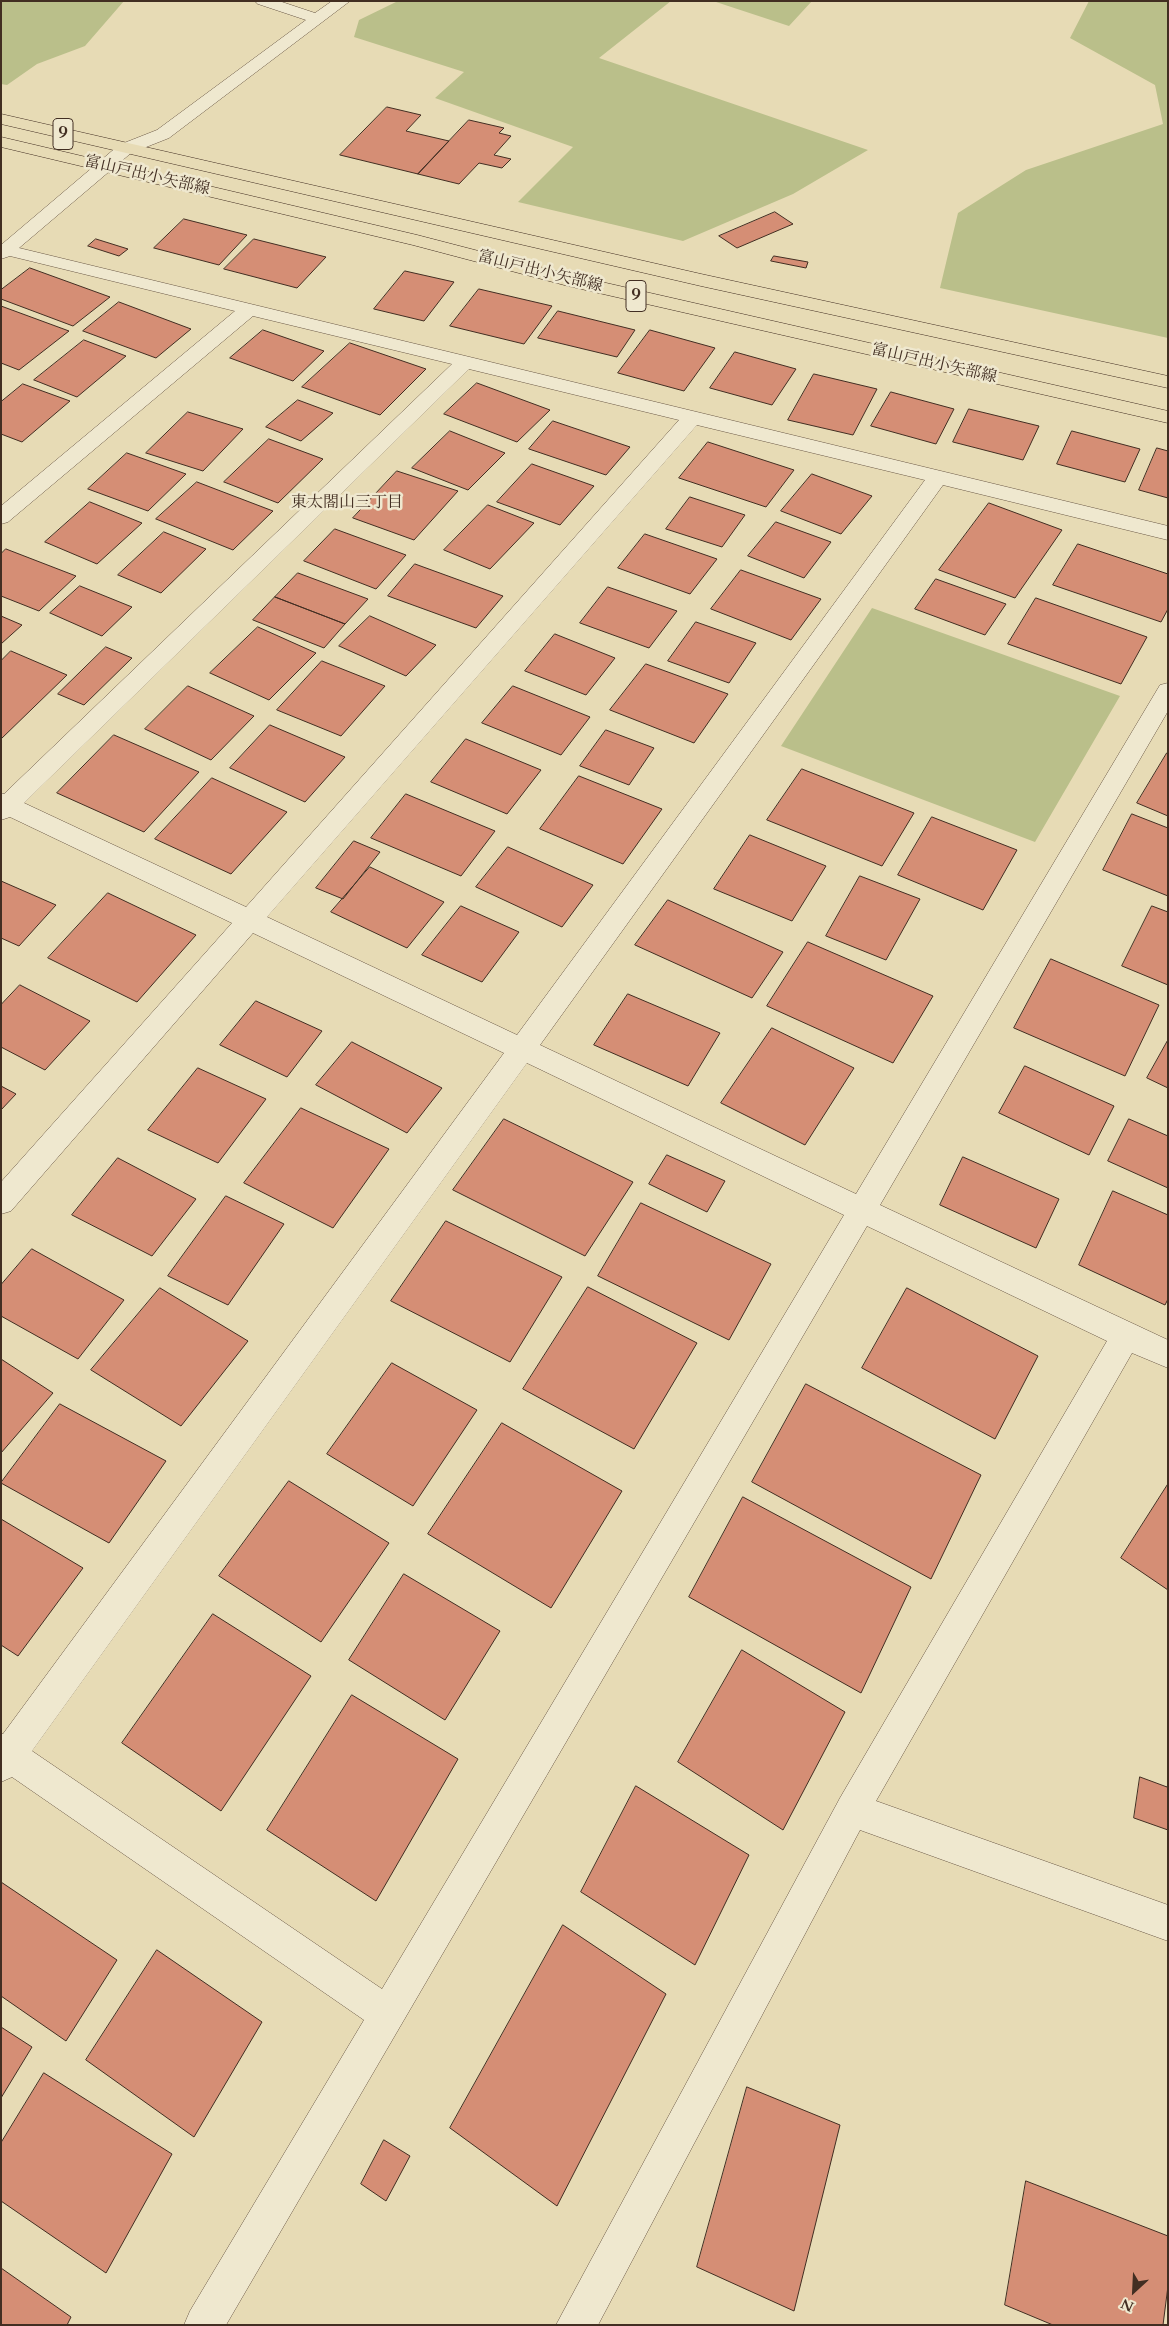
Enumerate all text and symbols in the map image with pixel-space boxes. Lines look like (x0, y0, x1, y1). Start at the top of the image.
road number: 9 (53, 118, 73, 150)
street label: 富山戸出小矢部線 (82, 152, 212, 200)
street label: 富山戸出小矢部線 (476, 247, 604, 297)
road number: 9 (626, 280, 646, 312)
street label: 富山戸出小矢部線 (869, 340, 999, 388)
district label: 東太閤山三丁目 (291, 493, 403, 513)
north arrow (1109, 2266, 1159, 2316)
text: N (1118, 2294, 1137, 2316)

